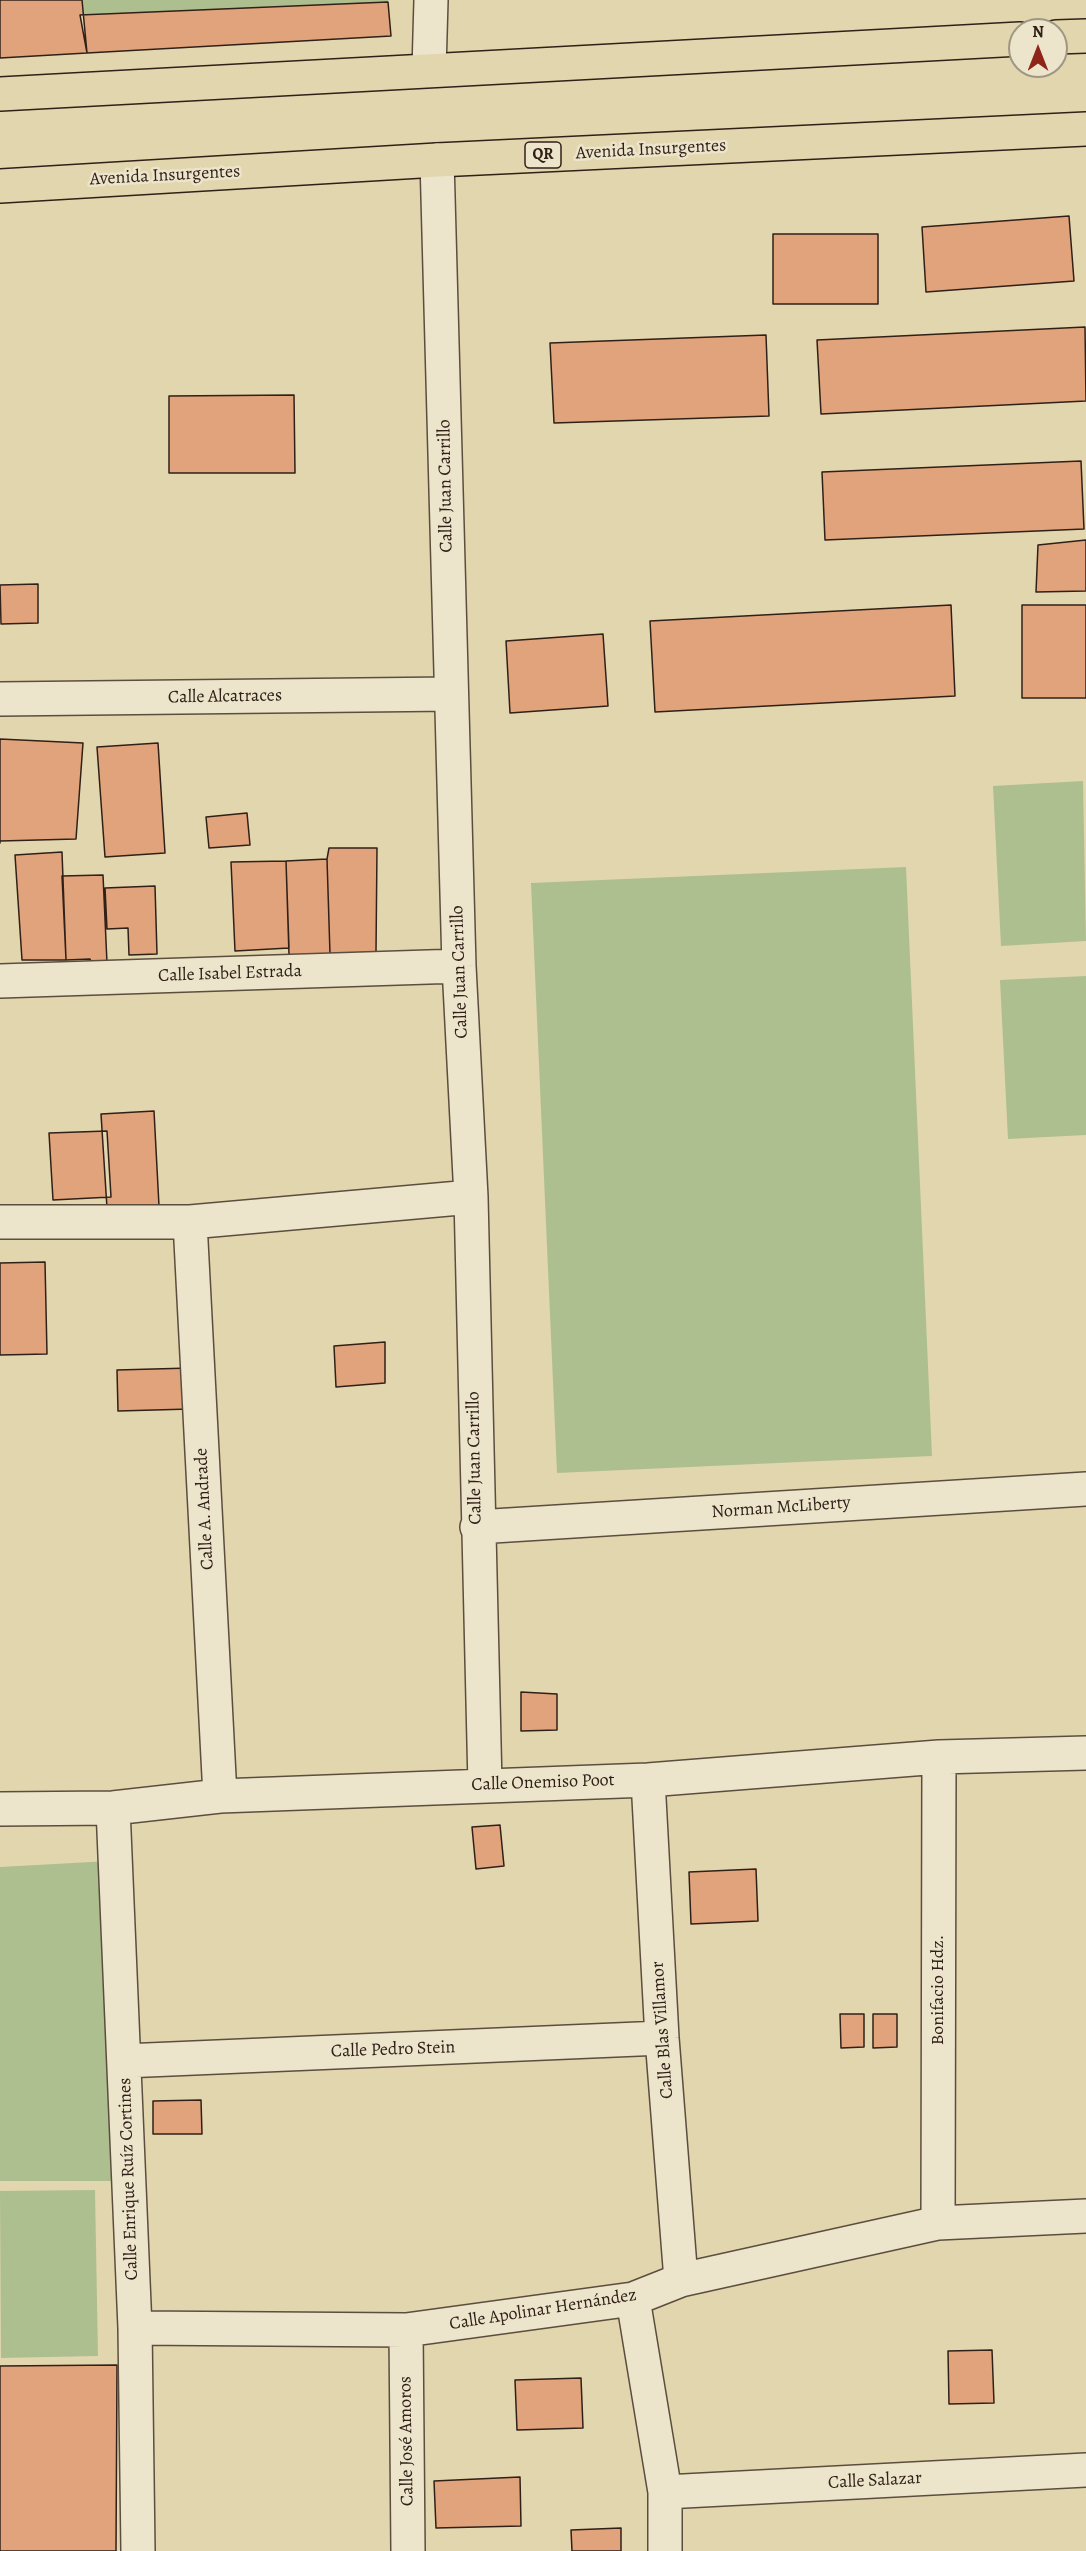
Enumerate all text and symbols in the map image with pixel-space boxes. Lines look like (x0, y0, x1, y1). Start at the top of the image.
north arrow (1008, 18, 1068, 78)
text: N (1032, 21, 1044, 43)
street label: Avenida Insurgentes (575, 135, 727, 165)
road number: QR (525, 142, 561, 168)
street label: Avenida Insurgentes (89, 161, 241, 191)
street label: Calle Juan Carrillo (434, 419, 458, 553)
street label: Calle Alcatraces (168, 685, 282, 709)
street label: Calle Juan Carrillo (447, 905, 473, 1039)
street label: Calle Isabel Estrada (158, 961, 302, 987)
street label: Calle Juan Carrillo (463, 1391, 487, 1525)
street label: Calle A. Andrade (191, 1447, 219, 1571)
street label: Norman McLiberty (711, 1492, 851, 1524)
street label: Calle Onemiso Poot (471, 1770, 615, 1796)
street label: Bonifacio Hdz. (928, 1935, 950, 2045)
street label: Calle Blas Villamor (647, 1961, 679, 2099)
street label: Calle Pedro Stein (330, 2037, 456, 2063)
street label: Calle Enrique Ruíz Cortines (115, 2077, 143, 2281)
street label: Calle Apolinar Hernández (448, 2285, 638, 2335)
street label: Calle José Amoros (395, 2376, 419, 2506)
street label: Calle Salazar (828, 2468, 922, 2494)

